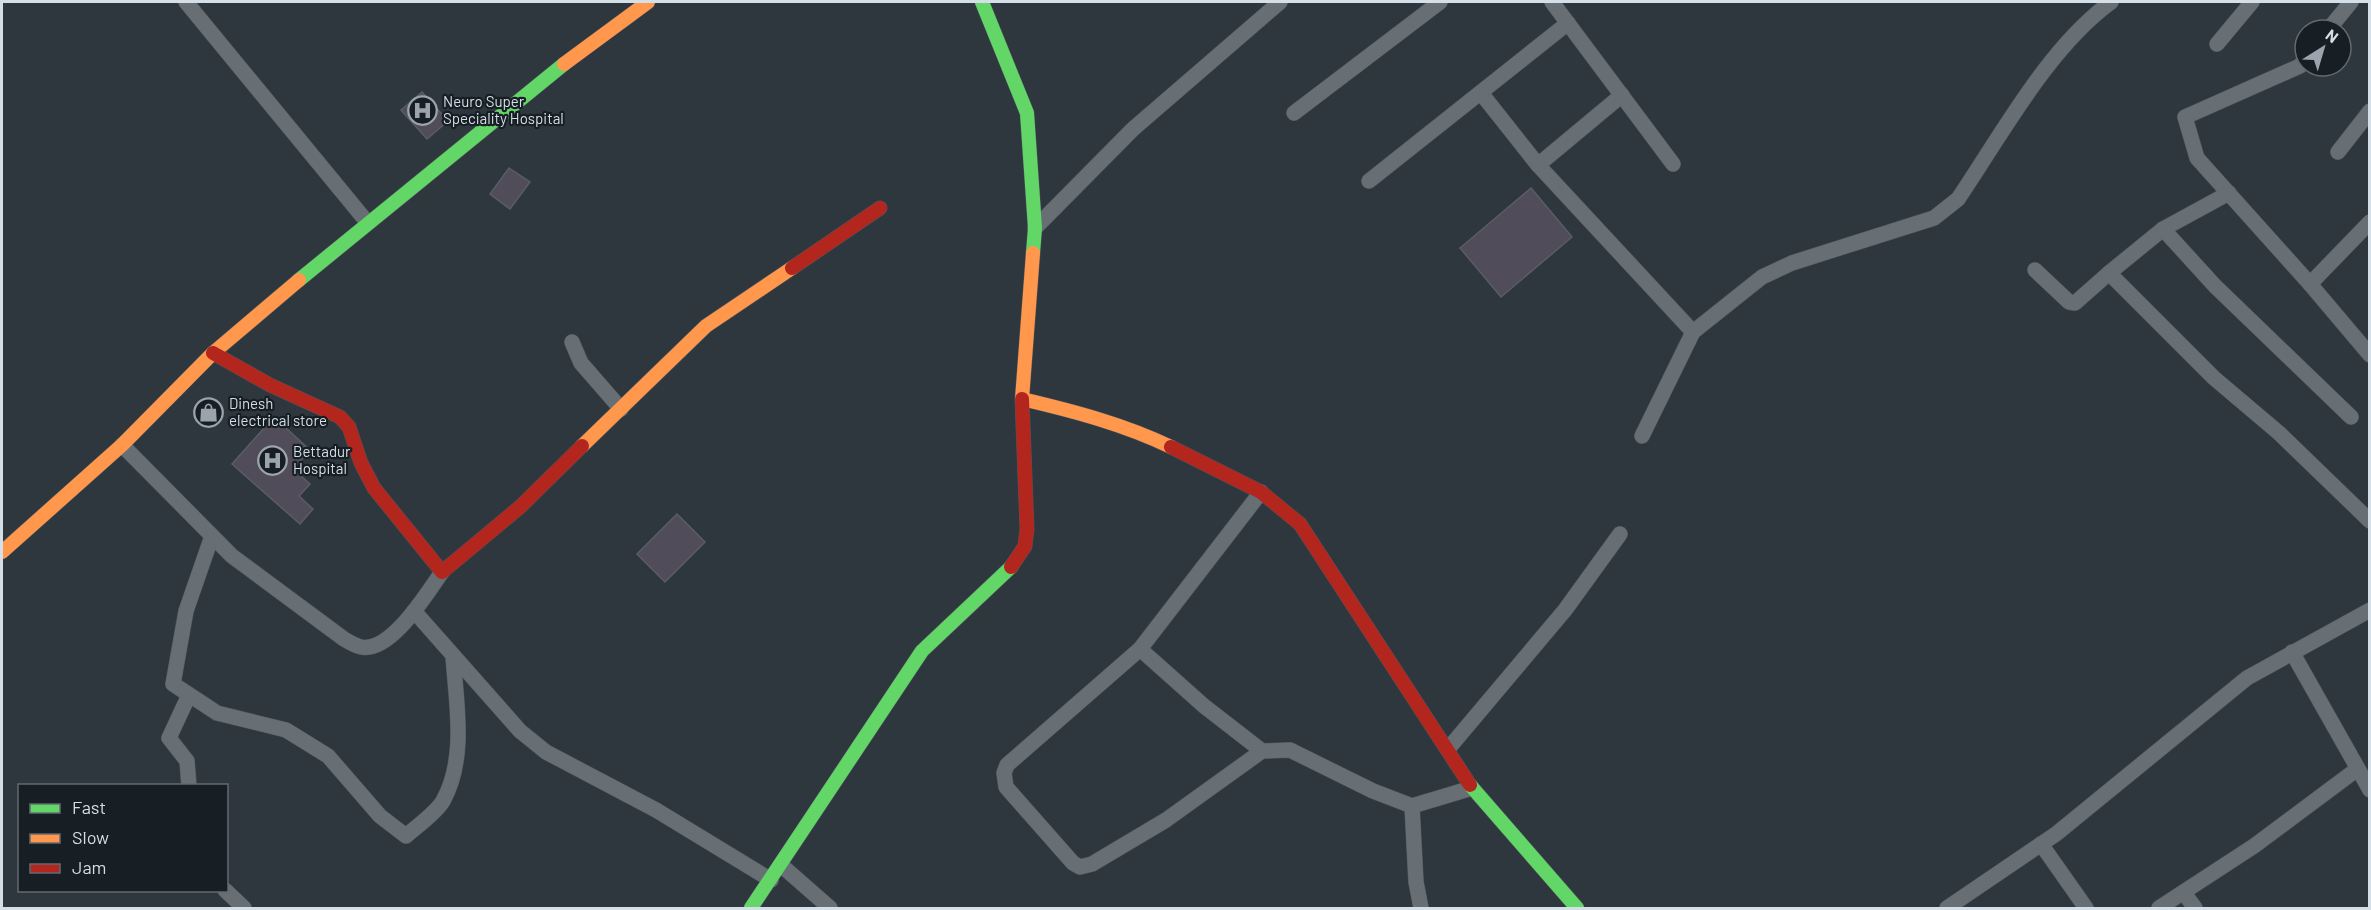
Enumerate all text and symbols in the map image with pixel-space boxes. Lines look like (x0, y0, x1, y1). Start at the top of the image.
north arrow (2293, 18, 2353, 78)
text: N (2322, 25, 2342, 46)
place label: Neuro Super Speciality Hospital (443, 92, 564, 127)
hospital icon: Neuro Super Speciality Hospital (406, 94, 438, 126)
place label: Dinesh electrical store (229, 394, 327, 429)
shop icon: Dinesh electrical store (192, 396, 224, 428)
place label: Bettadur Hospital (293, 442, 351, 477)
hospital icon: Bettadur Hospital (256, 444, 288, 476)
legend (18, 784, 228, 892)
text: Fast (72, 796, 106, 818)
text: Slow (72, 826, 109, 848)
text: Jam (72, 856, 106, 878)

